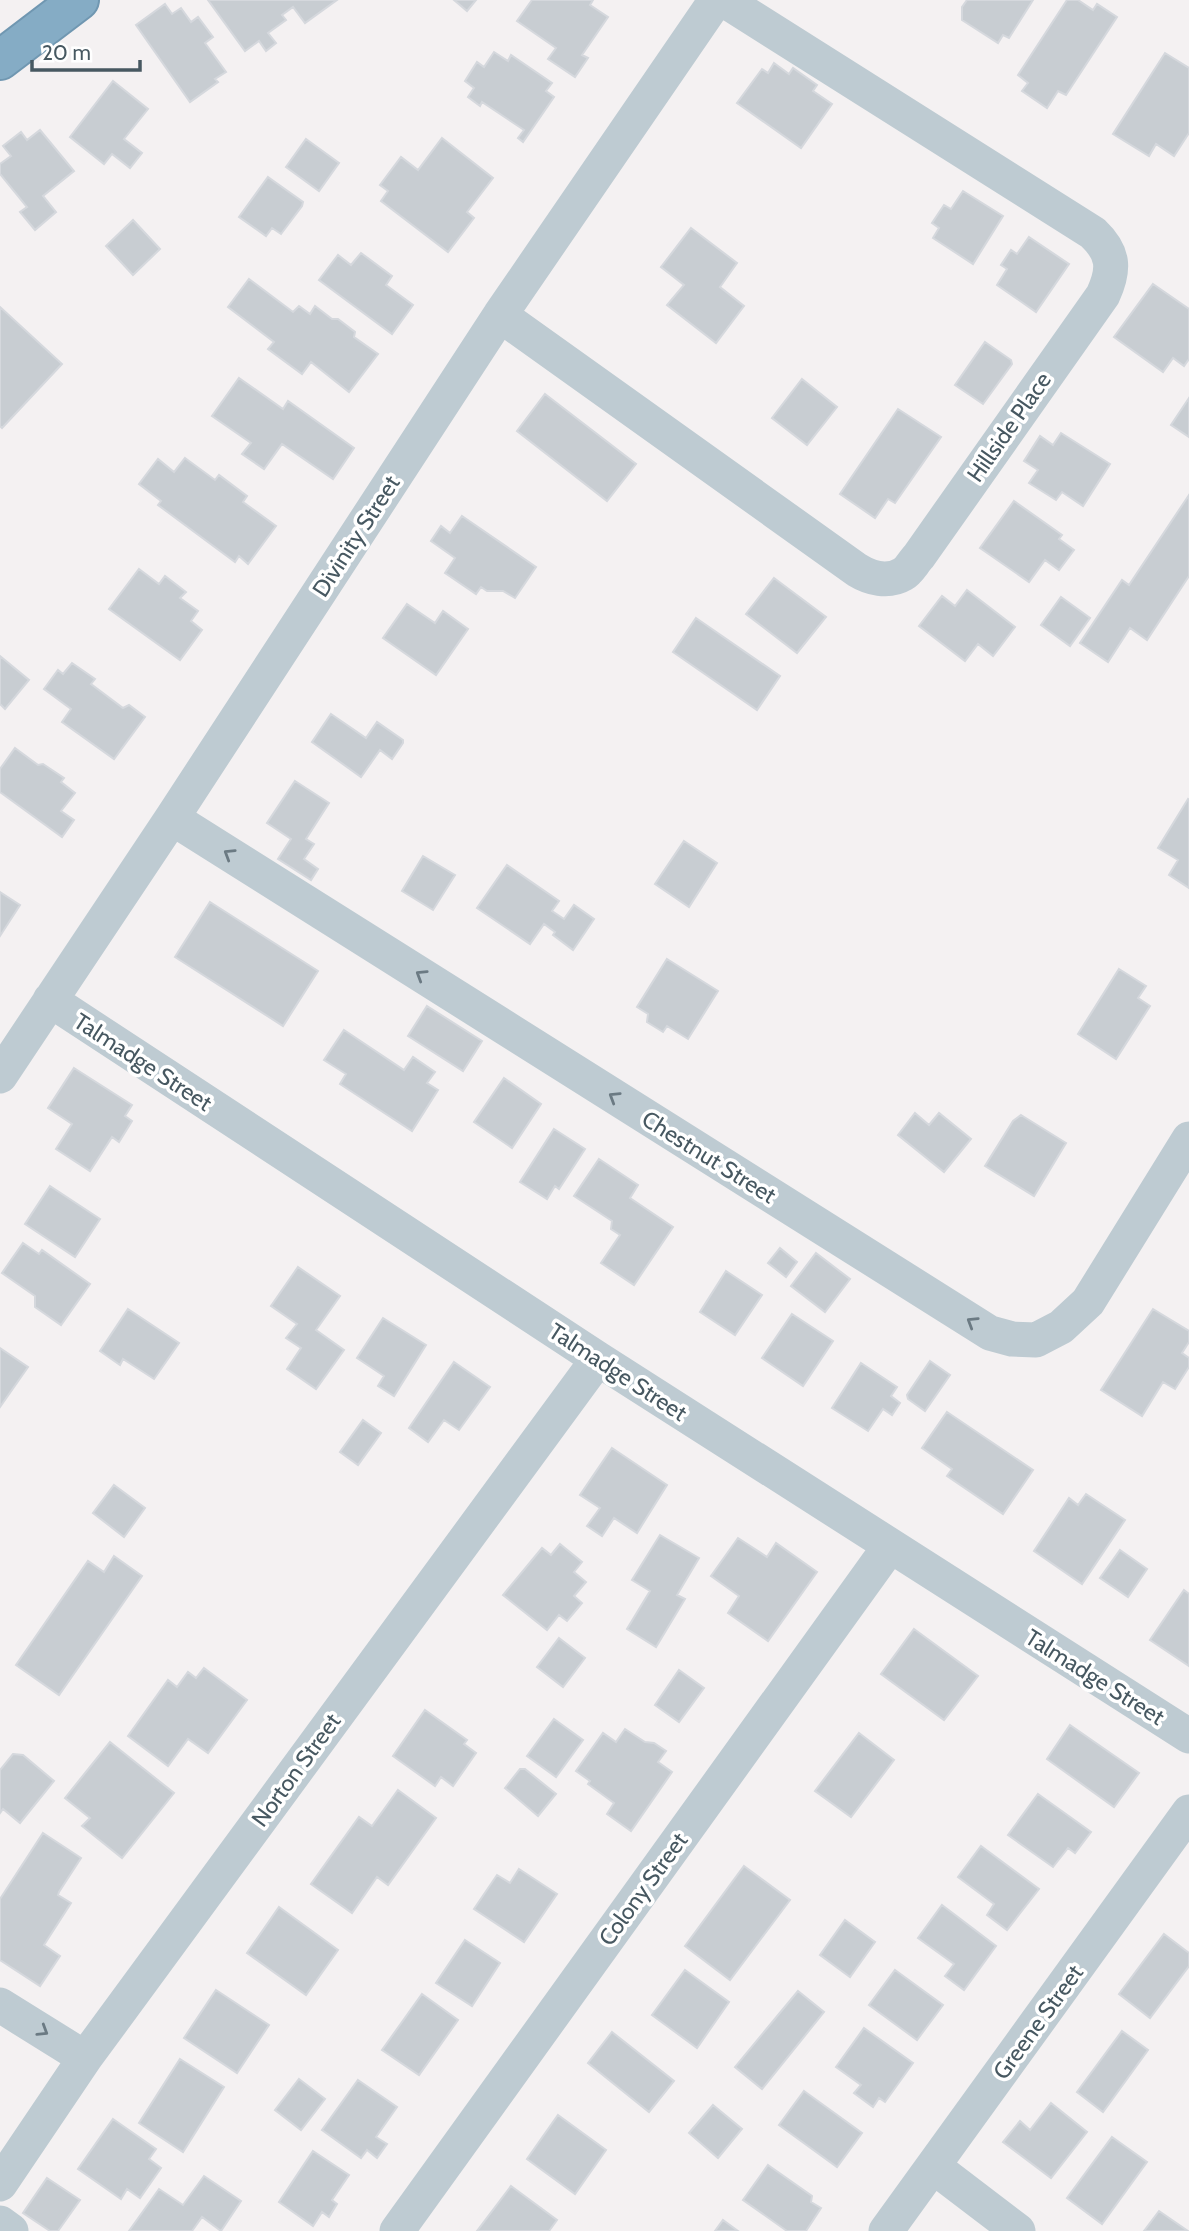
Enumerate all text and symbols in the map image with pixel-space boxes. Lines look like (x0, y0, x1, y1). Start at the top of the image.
scale bar (32, 28, 140, 72)
text: 20 m (42, 40, 91, 65)
street label: Hillside Place (961, 367, 1057, 487)
street label: Divinity Street (306, 470, 406, 602)
one-way arrow (223, 850, 236, 863)
one-way arrow (416, 971, 429, 984)
street label: Talmadge Street (69, 1007, 217, 1117)
one-way arrow (608, 1092, 621, 1105)
street label: Chestnut Street (637, 1105, 781, 1209)
street label: Talmadge Street (544, 1317, 692, 1427)
one-way arrow (967, 1318, 980, 1331)
street label: Talmadge Street (1020, 1623, 1170, 1731)
street label: Norton Street (246, 1708, 347, 1832)
street label: Colony Street (593, 1827, 694, 1951)
street label: Greene Street (987, 1959, 1089, 2085)
one-way arrow (35, 2023, 48, 2036)

